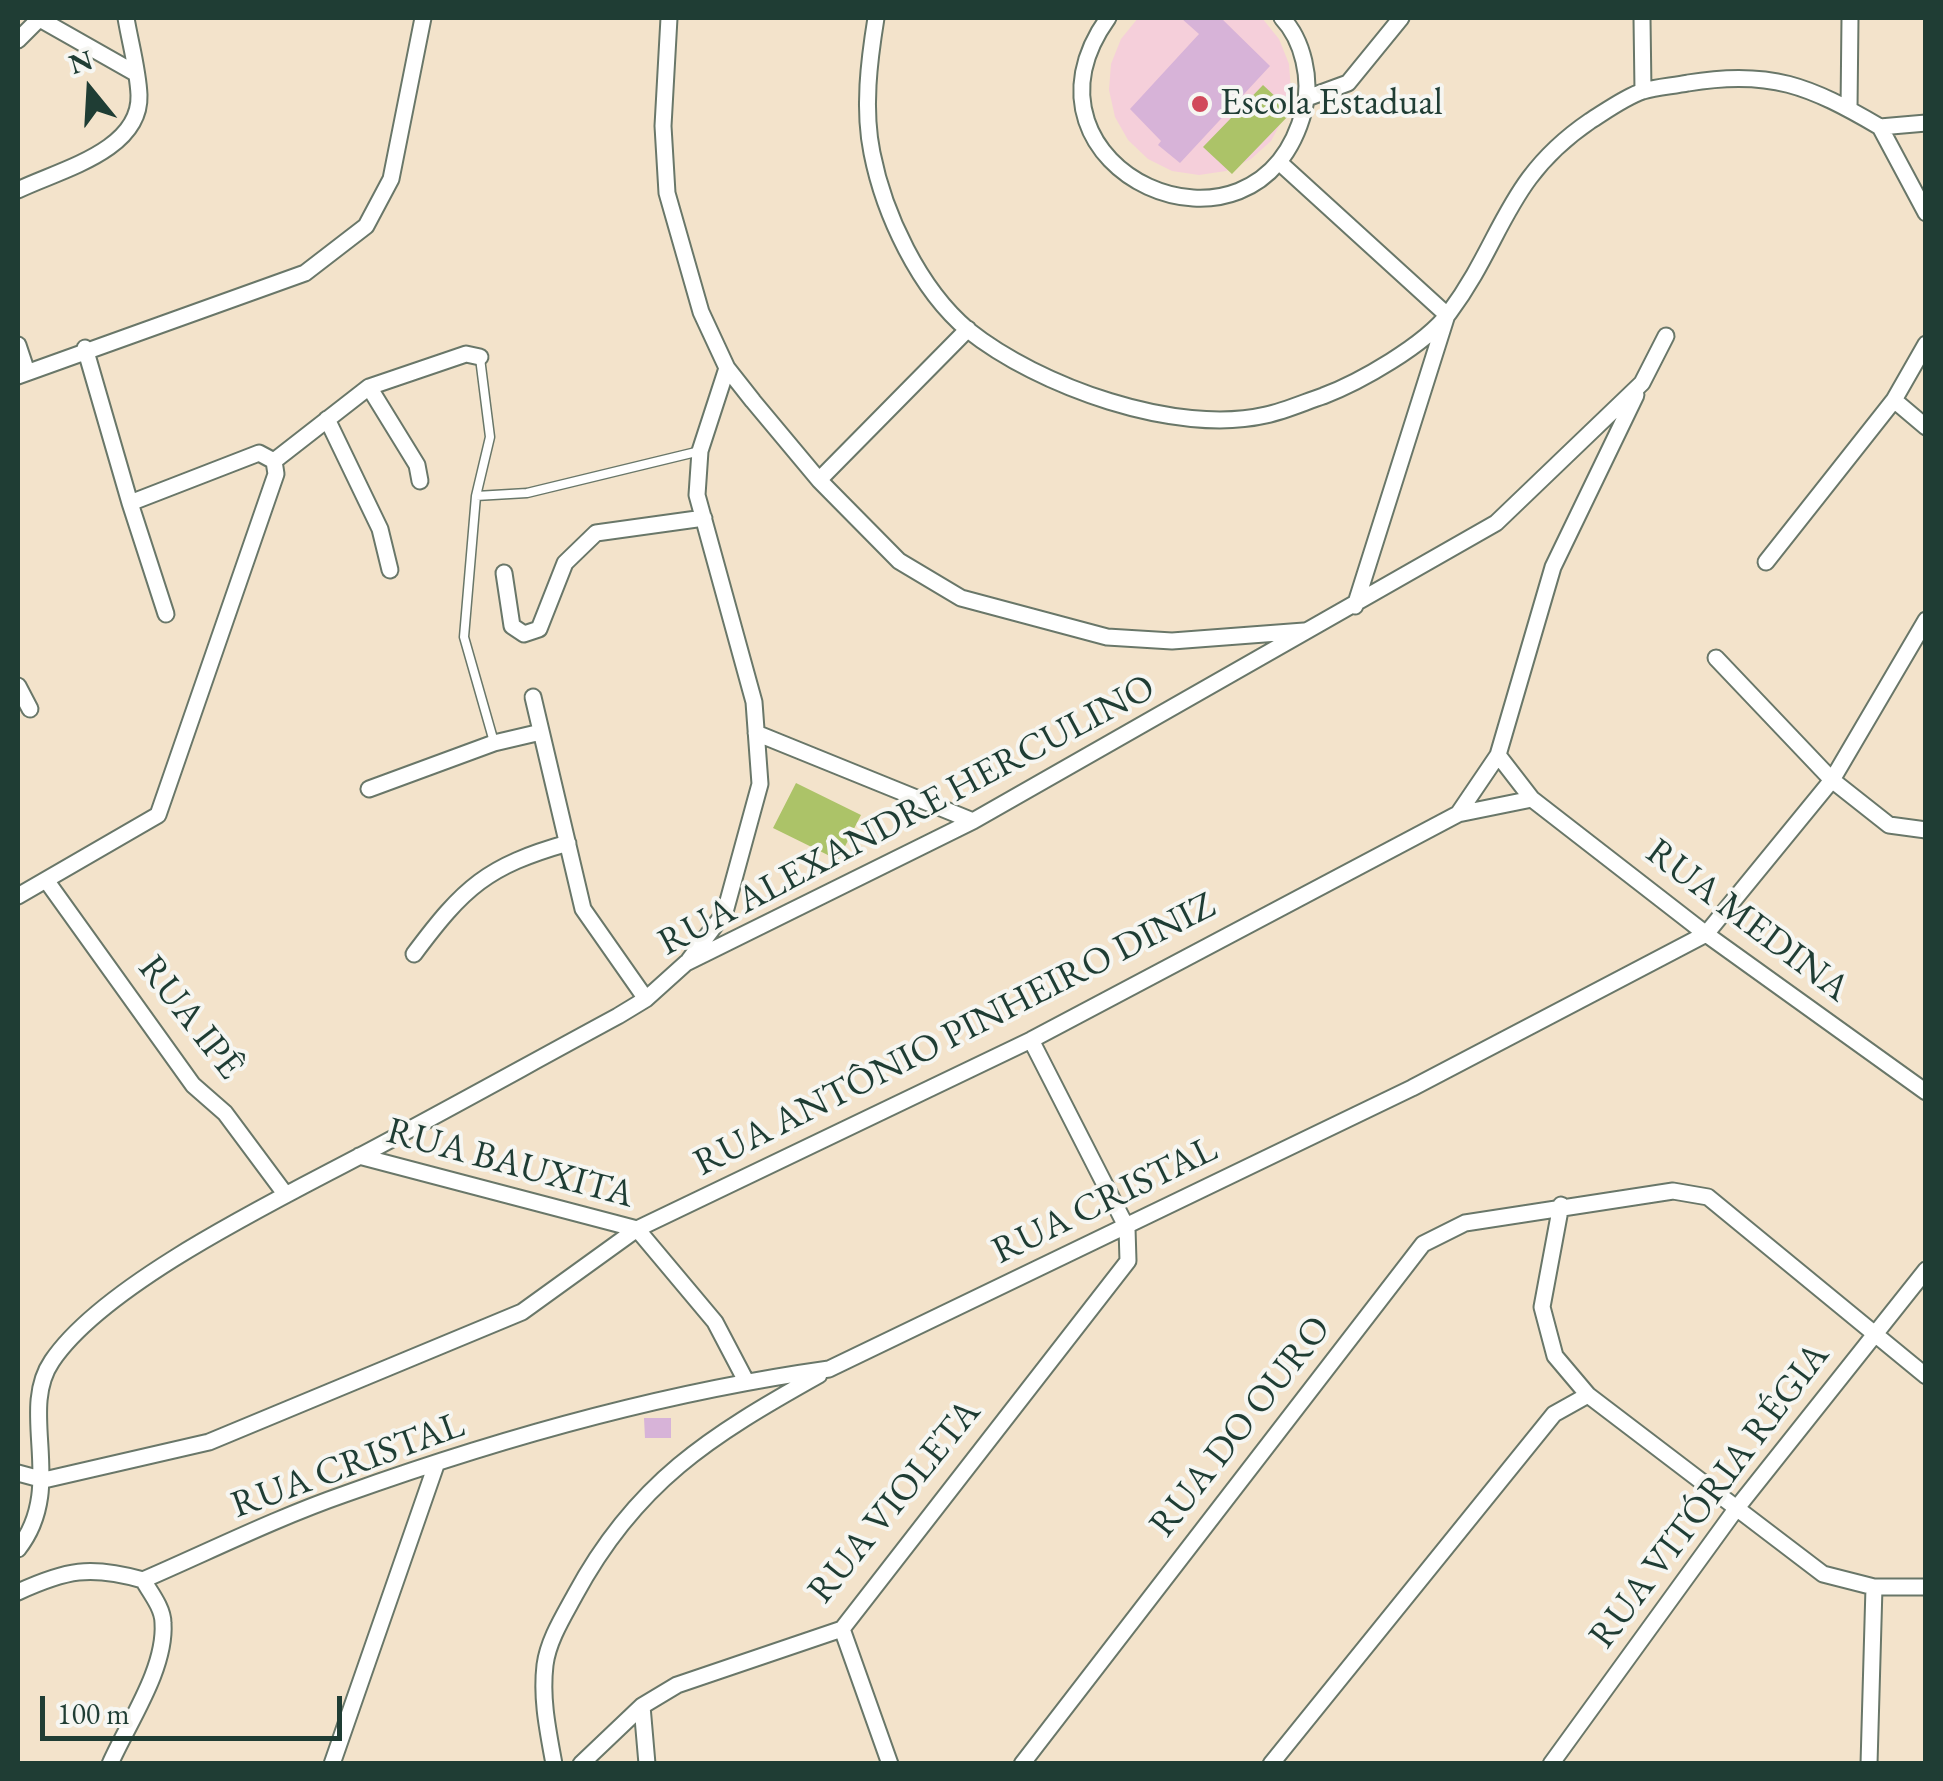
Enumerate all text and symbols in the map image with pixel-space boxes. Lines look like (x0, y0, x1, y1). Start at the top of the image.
north arrow (40, 40, 140, 140)
text: N (64, 41, 97, 82)
place label: Escola Estadual (1220, 81, 1443, 127)
marker: Escola Estadual (1189, 93, 1211, 115)
street label: RUA ALEXANDRE HERCULINO (651, 665, 1163, 967)
street label: RUA MEDINA (1636, 830, 1858, 1012)
street label: RUA ANTÔNIO PINHEIRO DINIZ (687, 883, 1223, 1187)
street label: RUA IPÊ (128, 947, 252, 1089)
street label: RUA BAUXITA (381, 1109, 639, 1219)
street label: RUA CRISTAL (985, 1127, 1225, 1275)
street label: RUA DO OURO (1141, 1308, 1341, 1546)
street label: RUA VITÓRIA RÉGIA (1580, 1334, 1840, 1658)
street label: RUA VIOLETA (799, 1391, 991, 1613)
street label: RUA CRISTAL (225, 1403, 471, 1529)
scale bar (45, 1676, 348, 1738)
text: 100 m (57, 1694, 130, 1733)

